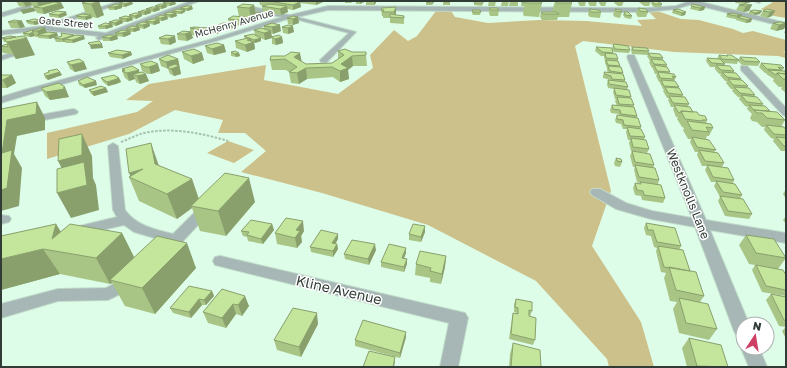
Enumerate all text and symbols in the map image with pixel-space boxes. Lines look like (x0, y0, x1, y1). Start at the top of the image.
street label: McHenry Avenue (193, 6, 275, 40)
street label: Gate Street (38, 14, 94, 30)
street label: Westknolls Lane (664, 147, 713, 241)
street label: Kline Avenue (295, 271, 384, 308)
north arrow (735, 316, 775, 356)
text: N (752, 319, 763, 333)

